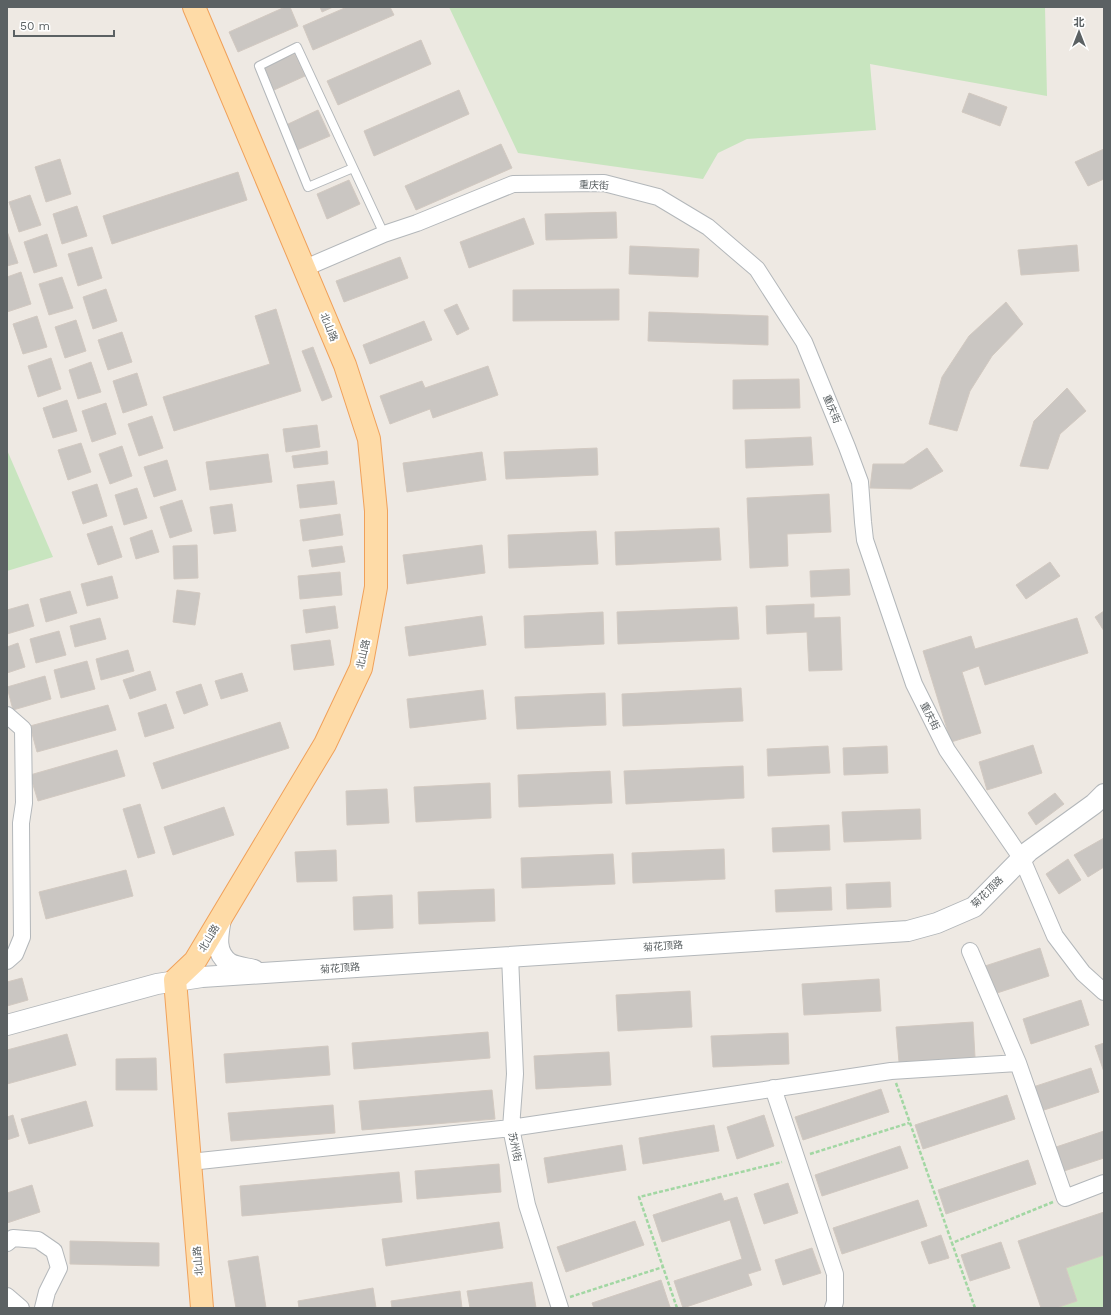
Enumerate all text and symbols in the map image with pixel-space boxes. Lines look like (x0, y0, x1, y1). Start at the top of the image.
scale bar (14, 12, 114, 38)
north arrow (1059, 12, 1099, 52)
text: 北 (1074, 16, 1085, 29)
text: 50 m (20, 19, 50, 33)
street label: 重庆街 (579, 179, 609, 191)
street label: 北山路 (318, 311, 340, 343)
street label: 重庆街 (821, 393, 843, 425)
street label: 北山路 (354, 638, 372, 670)
street label: 重庆街 (918, 700, 942, 732)
street label: 菊花顶路 (969, 874, 1005, 910)
street label: 北山路 (197, 922, 221, 954)
street label: 菊花顶路 (643, 939, 683, 953)
street label: 菊花顶路 (320, 961, 360, 975)
street label: 苏州街 (507, 1131, 523, 1163)
street label: 北山路 (191, 1246, 205, 1276)

